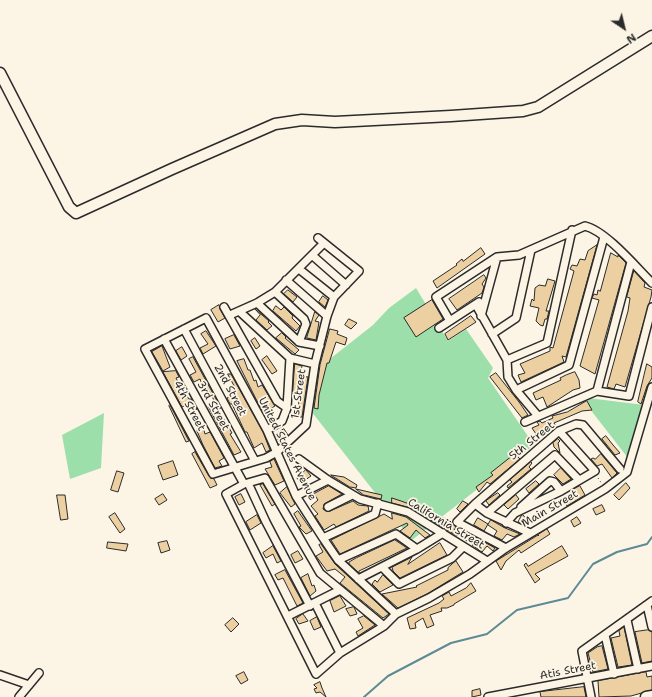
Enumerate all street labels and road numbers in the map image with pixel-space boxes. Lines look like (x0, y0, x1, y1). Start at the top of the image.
street label: 2nd Street (211, 362, 249, 418)
street label: 1st Street (289, 368, 309, 420)
street label: 4th Street (170, 379, 208, 433)
street label: 3rd Street (194, 379, 232, 433)
street label: United States Avenue (255, 395, 319, 503)
street label: 5th Street (507, 419, 557, 463)
street label: Main Street (519, 488, 581, 530)
street label: California Street (405, 496, 487, 552)
street label: Atis Street (539, 659, 597, 683)

